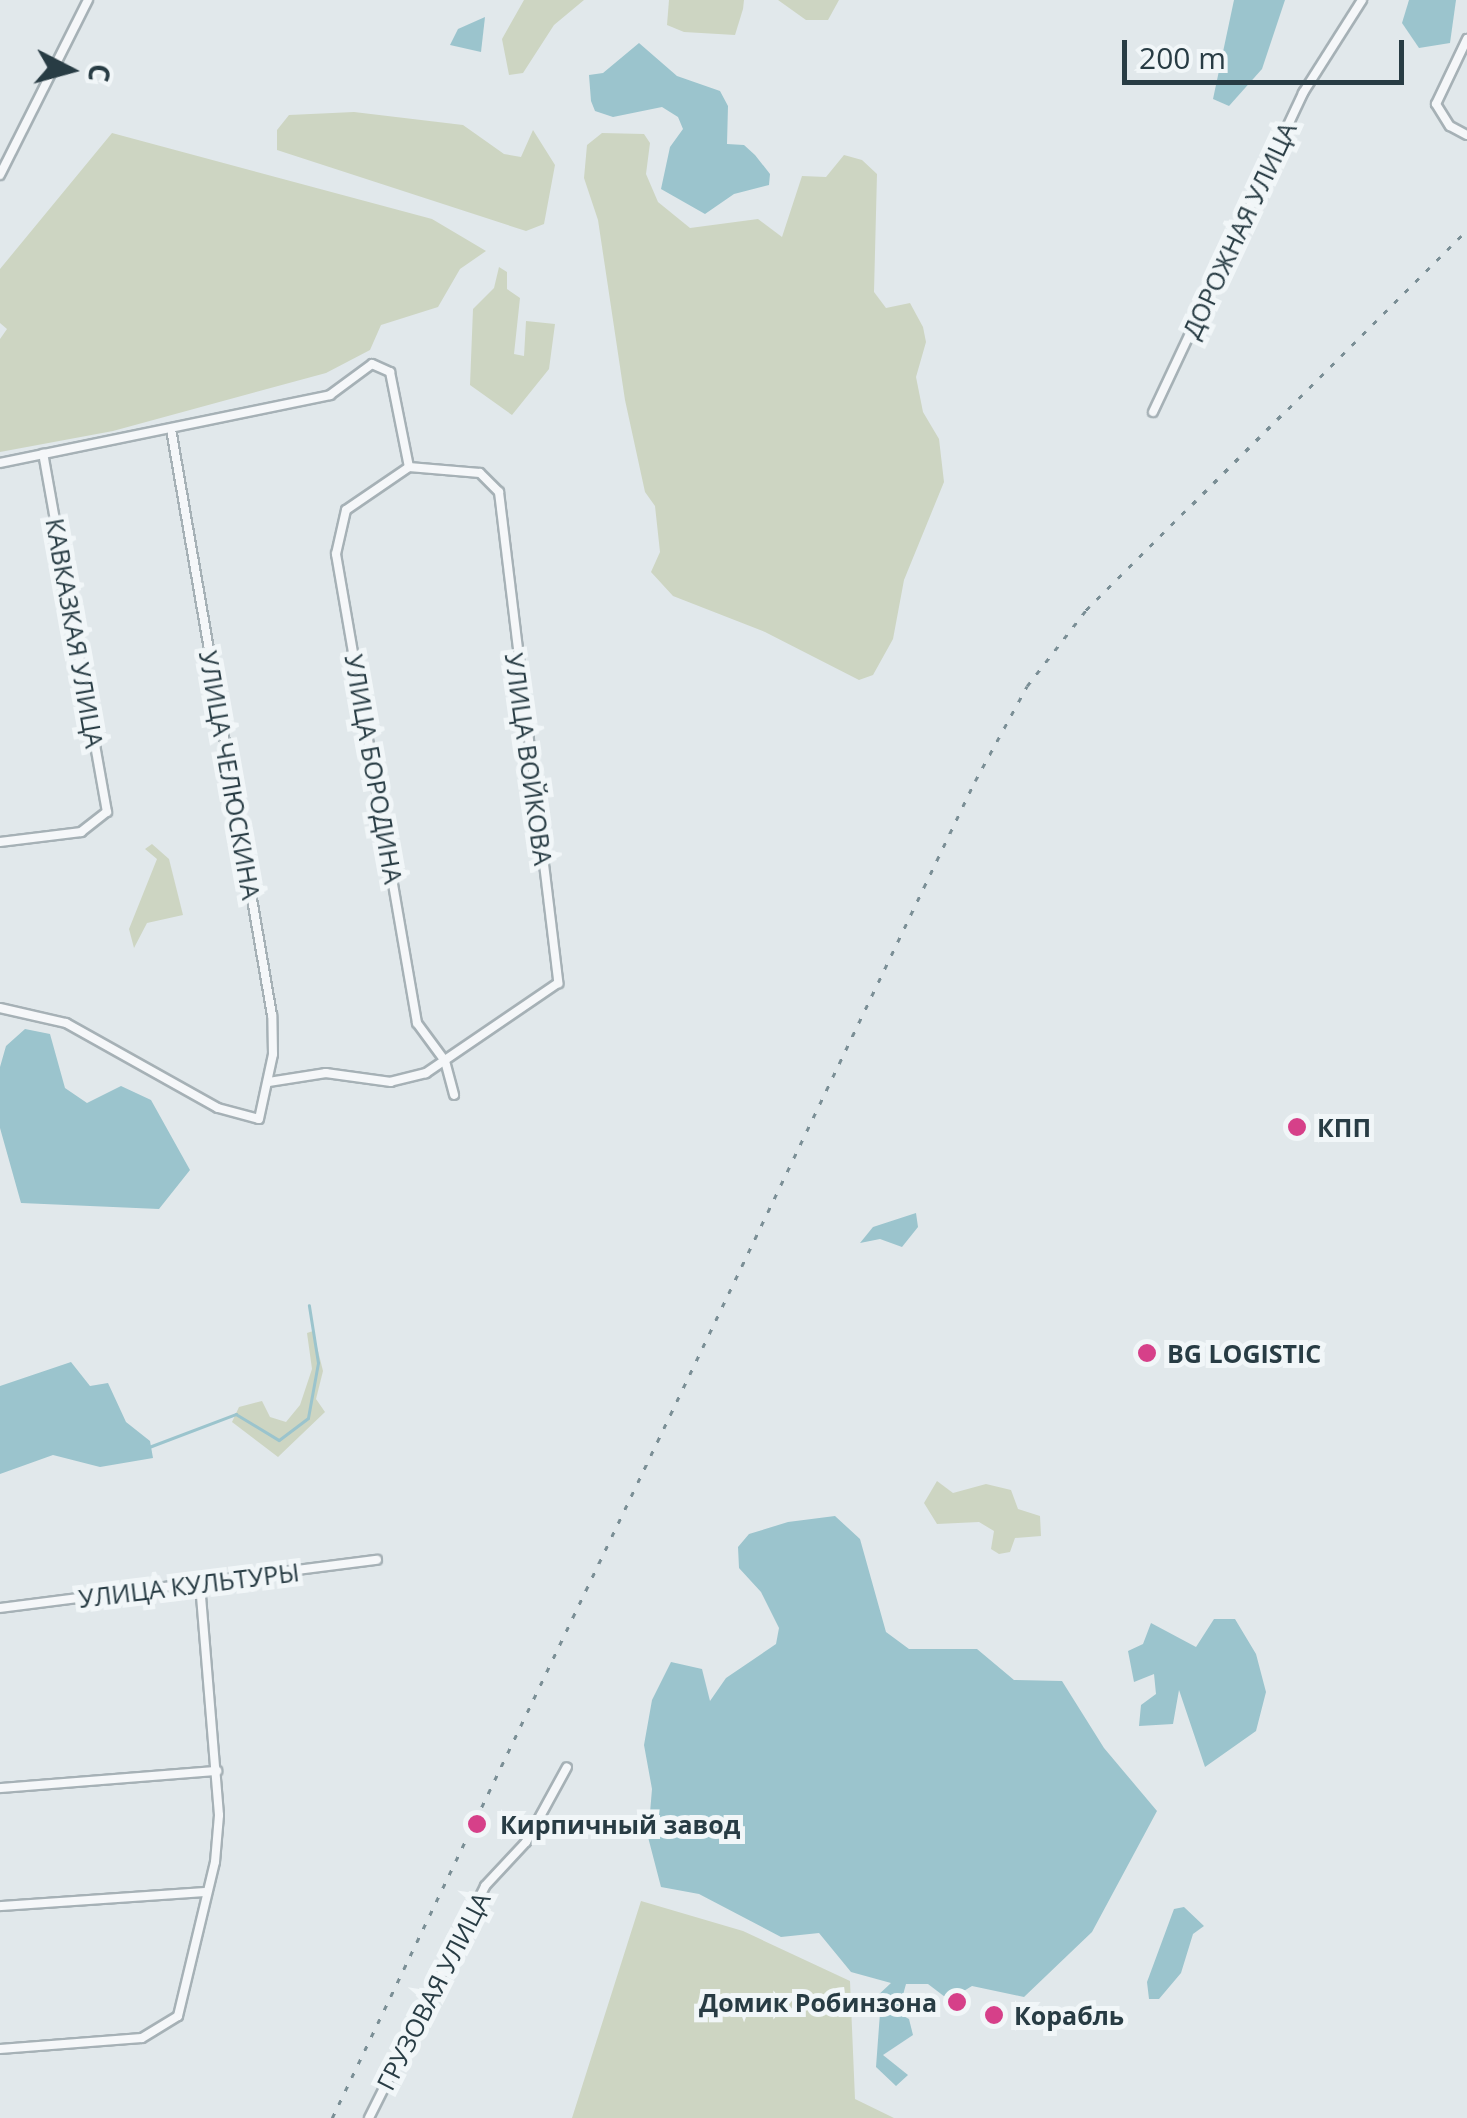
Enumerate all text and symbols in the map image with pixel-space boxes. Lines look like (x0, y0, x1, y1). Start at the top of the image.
north arrow (20, 20, 120, 120)
scale bar (1127, 20, 1410, 82)
text: 200 m (1139, 37, 1226, 78)
text: С (80, 62, 120, 84)
street label: ДОРОЖНАЯ УЛИЦА (1176, 117, 1302, 343)
street label: КАВКАЗКАЯ УЛИЦА (40, 516, 110, 750)
street label: УЛИЦА ЧЕЛЮСКИНА (193, 648, 267, 902)
street label: УЛИЦА ВОЙКОВА (499, 651, 559, 867)
street label: УЛИЦА БОРОДИНА (339, 652, 409, 886)
place label: КПП (1317, 1112, 1371, 1142)
marker: КПП (1286, 1116, 1308, 1138)
place label: BG LOGISTIC (1167, 1338, 1321, 1368)
marker: BG LOGISTIC (1136, 1342, 1158, 1364)
street label: УЛИЦА КУЛЬТУРЫ (77, 1557, 301, 1613)
place label: Кирпичный завод (500, 1809, 740, 1839)
marker: Кирпичный завод (464, 1811, 490, 1837)
street label: ГРУЗОВАЯ УЛИЦА (370, 1887, 496, 2095)
place label: Домик Робинзона (699, 1987, 937, 2017)
marker: Домик Робинзона (946, 1991, 968, 2013)
place label: Корабль (1014, 2000, 1124, 2030)
marker: Корабль (983, 2004, 1005, 2026)

